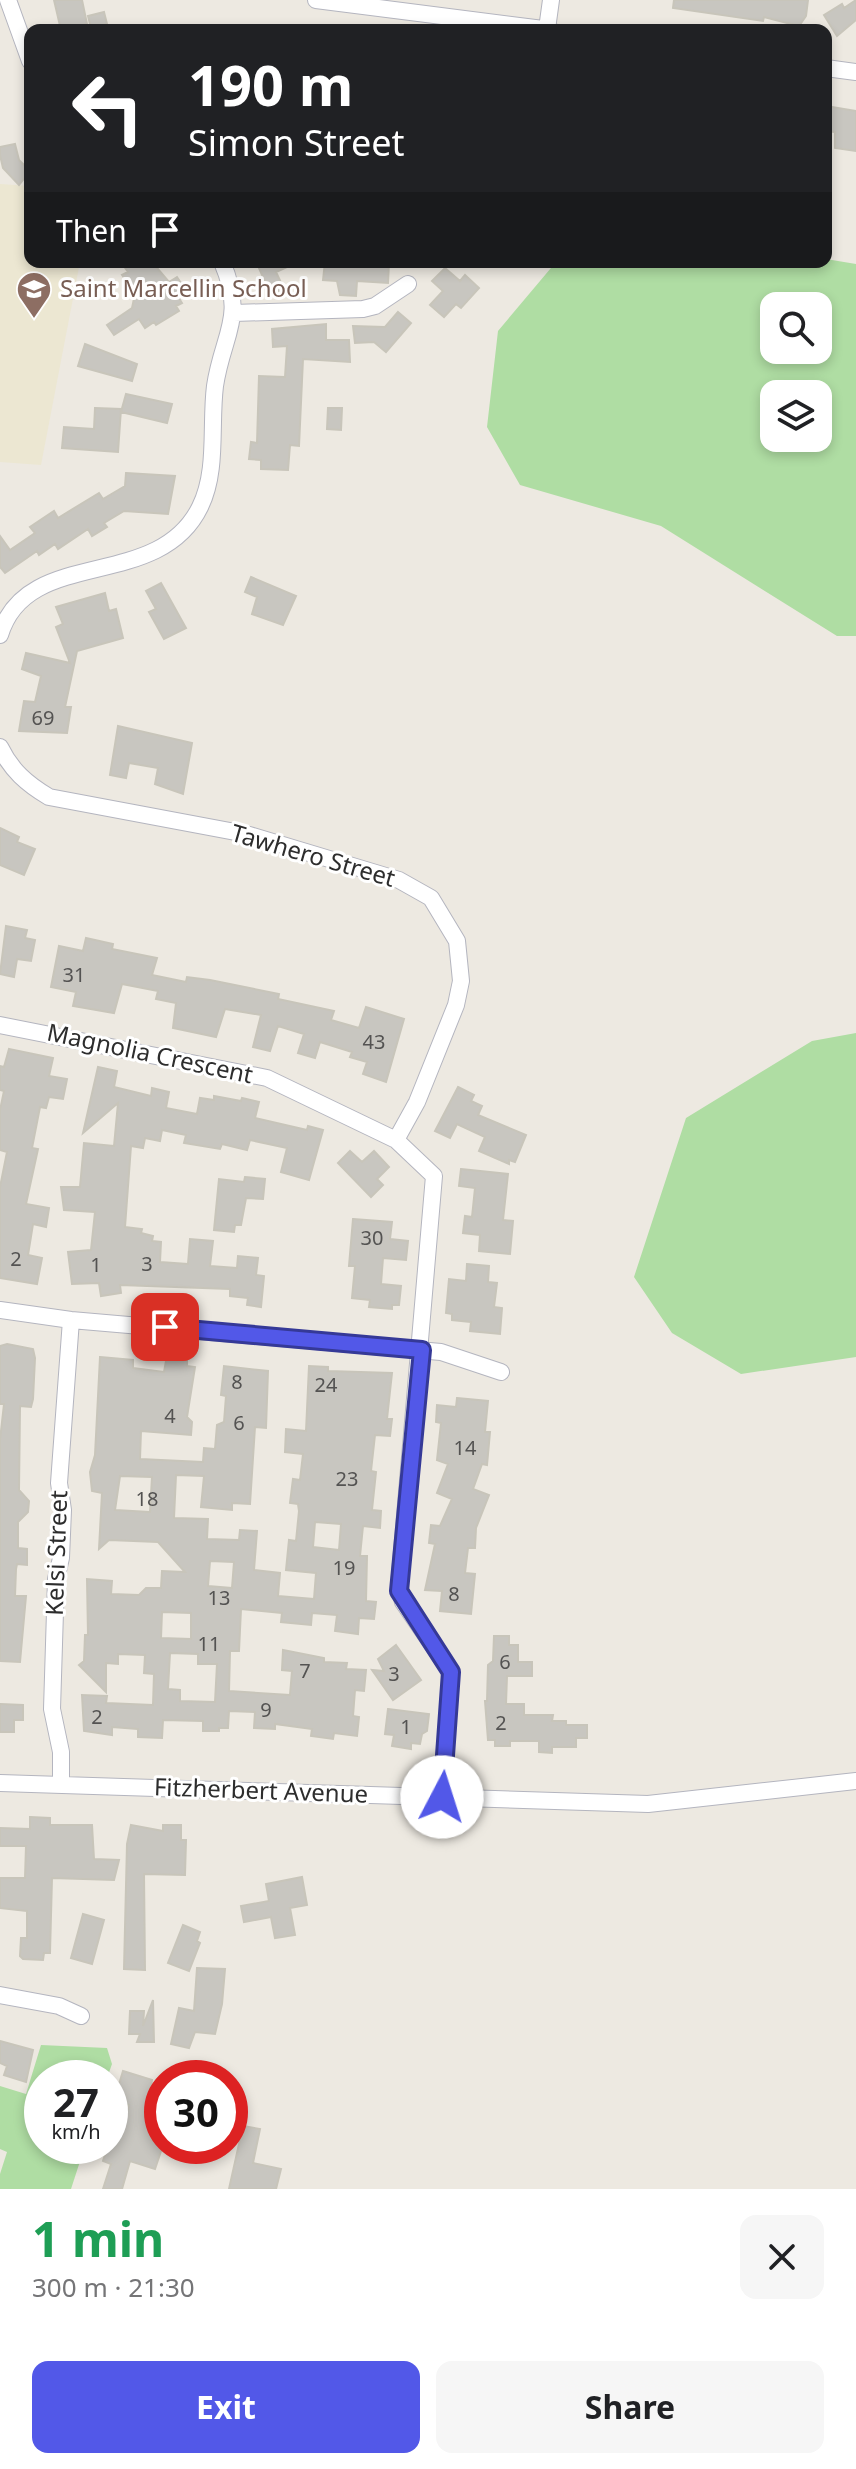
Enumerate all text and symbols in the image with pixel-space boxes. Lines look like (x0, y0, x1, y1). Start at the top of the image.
text: 190 m (188, 46, 353, 122)
icon: left (56, 56, 160, 160)
text: Simon Street (188, 118, 405, 167)
icon: arrive (143, 208, 187, 252)
text: Then (56, 210, 127, 251)
school or university icon: Saint Marcellin School (15, 270, 53, 320)
place label: Saint Marcellin School (60, 271, 307, 304)
map controls (760, 292, 832, 452)
button: search (760, 292, 832, 364)
button: layers (760, 380, 832, 452)
house number: 69 (32, 704, 54, 731)
street label: Tawhero Street (227, 815, 400, 894)
house number: 31 (63, 961, 85, 988)
street label: Magnolia Crescent (44, 1015, 257, 1091)
house number: 43 (363, 1028, 385, 1055)
house number: 30 (361, 1224, 383, 1251)
house number: 2 (10, 1245, 22, 1272)
house number: 3 (141, 1250, 153, 1277)
house number: 1 (90, 1251, 102, 1278)
pin (131, 1293, 199, 1361)
icon: arrive (143, 1305, 187, 1349)
house number: 8 (231, 1368, 243, 1395)
house number: 24 (315, 1371, 338, 1398)
house number: 4 (164, 1402, 176, 1429)
house number: 6 (233, 1409, 245, 1436)
house number: 14 (454, 1434, 477, 1461)
house number: 23 (336, 1465, 358, 1492)
house number: 18 (136, 1485, 158, 1512)
street label: Kelsi Street (37, 1489, 74, 1616)
house number: 19 (333, 1554, 355, 1581)
house number: 8 (448, 1580, 460, 1607)
house number: 13 (208, 1584, 230, 1611)
house number: 11 (198, 1630, 220, 1657)
house number: 6 (499, 1648, 511, 1675)
house number: 7 (299, 1657, 311, 1684)
house number: 3 (388, 1660, 400, 1687)
house number: 9 (260, 1696, 272, 1723)
house number: 2 (91, 1703, 103, 1730)
house number: 2 (495, 1709, 507, 1736)
house number: 1 (400, 1713, 412, 1740)
position arrow (400, 1755, 484, 1839)
street label: Fitzherbert Avenue (153, 1769, 369, 1810)
speed limit sign: 30 (144, 2060, 248, 2164)
text: 27 (53, 2074, 99, 2129)
text: km/h (51, 2118, 101, 2145)
text: 1 min (32, 2206, 164, 2271)
button: close (740, 2215, 824, 2299)
text: 300 m · 21:30 (32, 2269, 195, 2305)
button: Exit (32, 2361, 420, 2453)
button: Share (436, 2361, 824, 2453)

